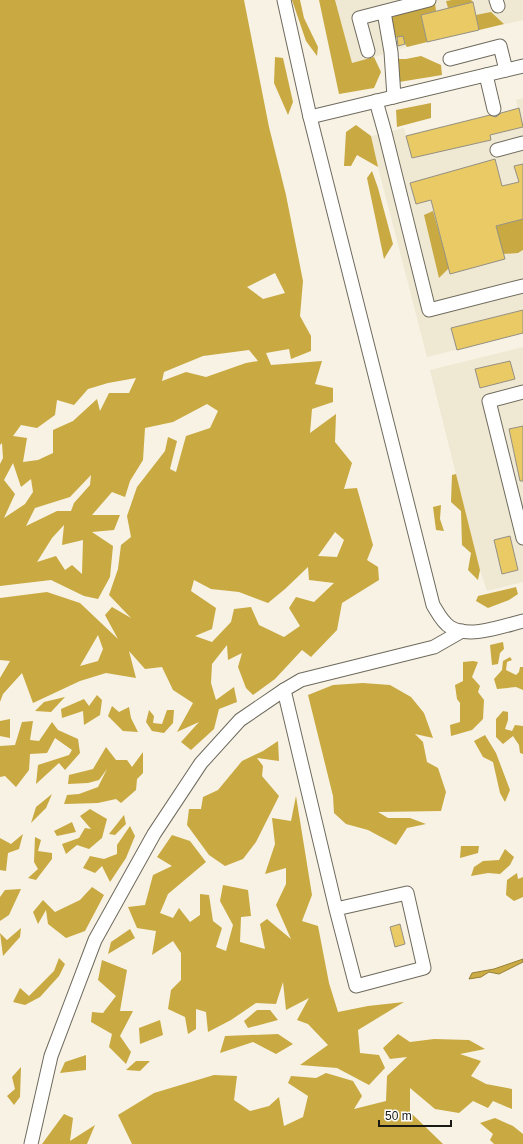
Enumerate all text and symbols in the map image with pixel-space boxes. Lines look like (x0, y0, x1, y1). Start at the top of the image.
scale bar (379, 1102, 451, 1128)
text: 50 m (385, 1109, 412, 1123)

